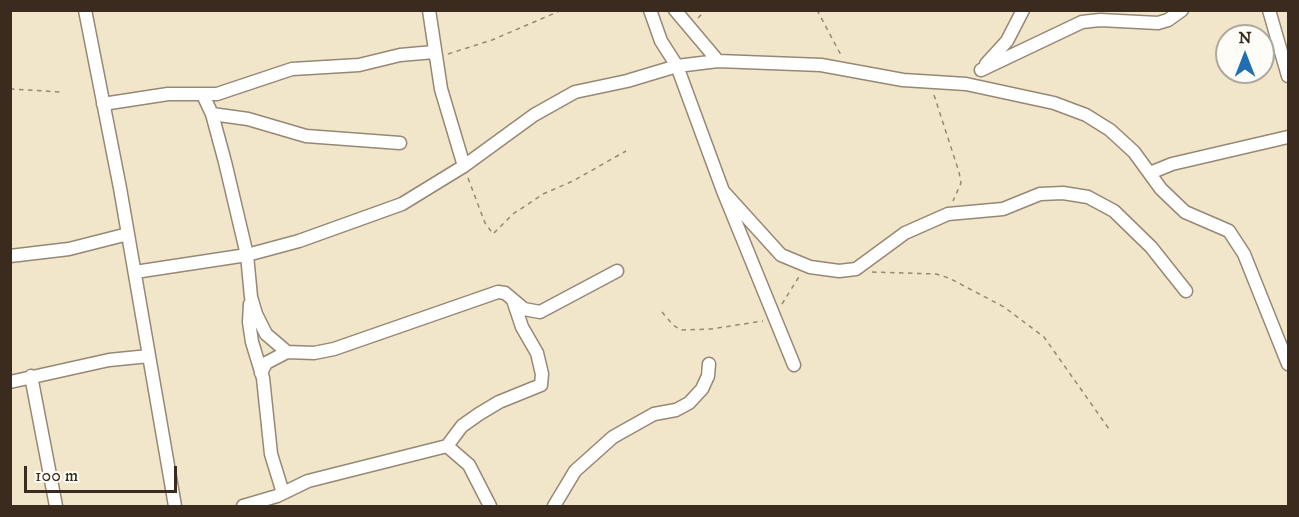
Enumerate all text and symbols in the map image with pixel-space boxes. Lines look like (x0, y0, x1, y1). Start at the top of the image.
north arrow (1215, 24, 1275, 84)
text: N (1238, 28, 1252, 48)
scale bar (27, 454, 180, 492)
text: 100 m (35, 465, 78, 487)

